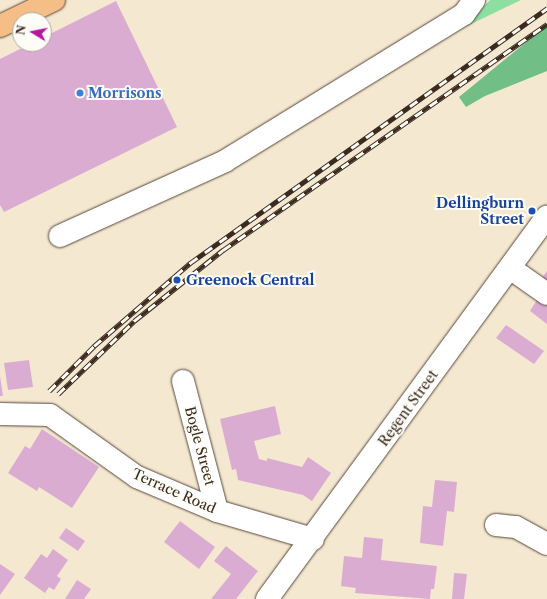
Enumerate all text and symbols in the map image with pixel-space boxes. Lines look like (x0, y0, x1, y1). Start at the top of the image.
north arrow (12, 12, 52, 52)
text: N (13, 24, 29, 36)
place label: Morrisons (88, 85, 162, 101)
marker: Morrisons (75, 88, 85, 98)
place label: Dellingburn Street (436, 195, 524, 228)
marker: Dellingburn Street (527, 206, 537, 216)
place label: Greenock Central (186, 272, 315, 288)
marker: Greenock Central (171, 274, 183, 286)
street label: Regent Street (375, 367, 441, 449)
street label: Bogle Street (181, 405, 219, 487)
street label: Terrace Road (130, 465, 218, 517)

